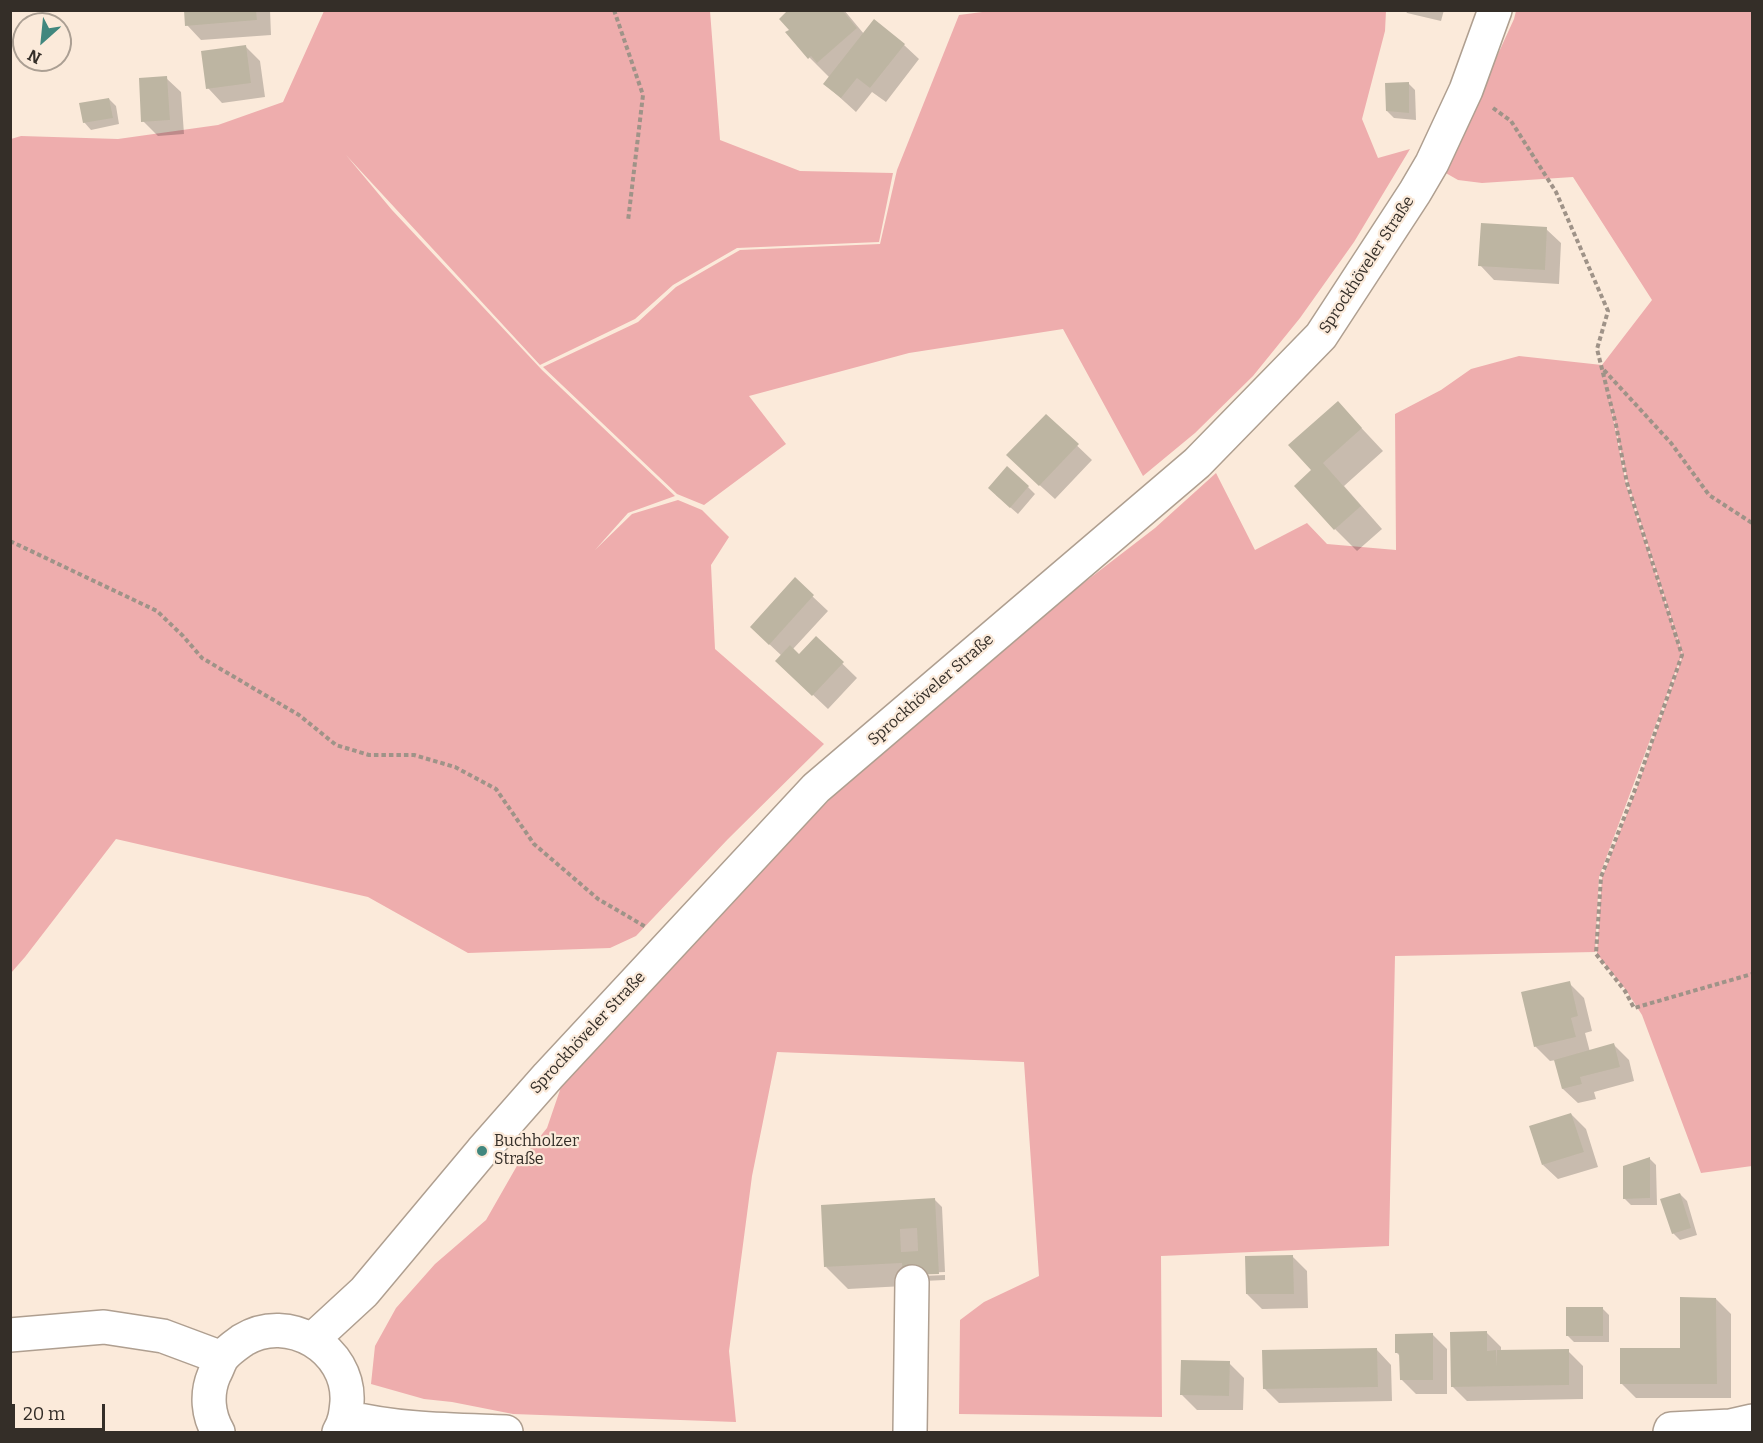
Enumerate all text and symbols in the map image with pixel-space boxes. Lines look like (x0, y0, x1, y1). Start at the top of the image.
north arrow (12, 12, 72, 72)
text: N (25, 45, 44, 68)
street label: Sprockhöveler Straße (1315, 193, 1419, 337)
street label: Sprockhöveler Straße (864, 630, 998, 750)
street label: Sprockhöveler Straße (526, 968, 650, 1098)
place label: Buchholzer Straße (494, 1132, 579, 1170)
marker: Buchholzer Straße (475, 1144, 489, 1158)
scale bar (15, 1392, 108, 1430)
text: 20 m (23, 1403, 65, 1425)

